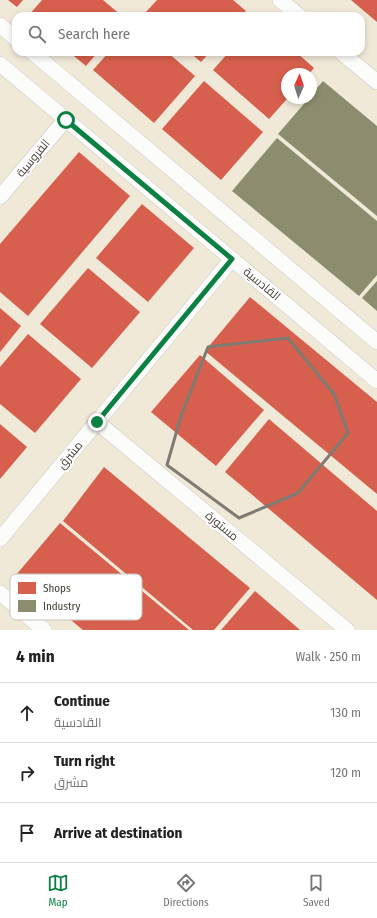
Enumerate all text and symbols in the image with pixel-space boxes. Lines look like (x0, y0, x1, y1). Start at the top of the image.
search box (12, 12, 365, 56)
icon: search (26, 23, 48, 45)
text: Search here (58, 25, 130, 43)
north arrow (281, 68, 317, 104)
route start (57, 111, 75, 129)
street label: الفروسية (13, 136, 53, 180)
street label: القادسية (241, 265, 283, 303)
route end (88, 413, 106, 431)
street label: مشرق (54, 438, 86, 472)
street label: مستورة (203, 508, 241, 544)
legend (10, 574, 142, 620)
text: Shops (43, 582, 71, 595)
text: Industry (43, 600, 80, 613)
text: 4 min (16, 646, 55, 667)
text: Walk · 250 m (296, 649, 361, 664)
text: Continue (54, 692, 110, 710)
icon: ahead (16, 702, 38, 724)
text: 130 m (330, 705, 361, 720)
text: القادسية (54, 715, 102, 730)
text: Turn right (54, 752, 115, 770)
icon: right (16, 762, 38, 784)
text: 120 m (330, 765, 361, 780)
text: مشرق (54, 775, 88, 790)
icon: arrive (16, 822, 38, 844)
text: Arrive at destination (54, 824, 182, 842)
tab: Map (47, 872, 69, 909)
tab: Directions (163, 872, 209, 909)
tab: Saved (303, 872, 330, 909)

